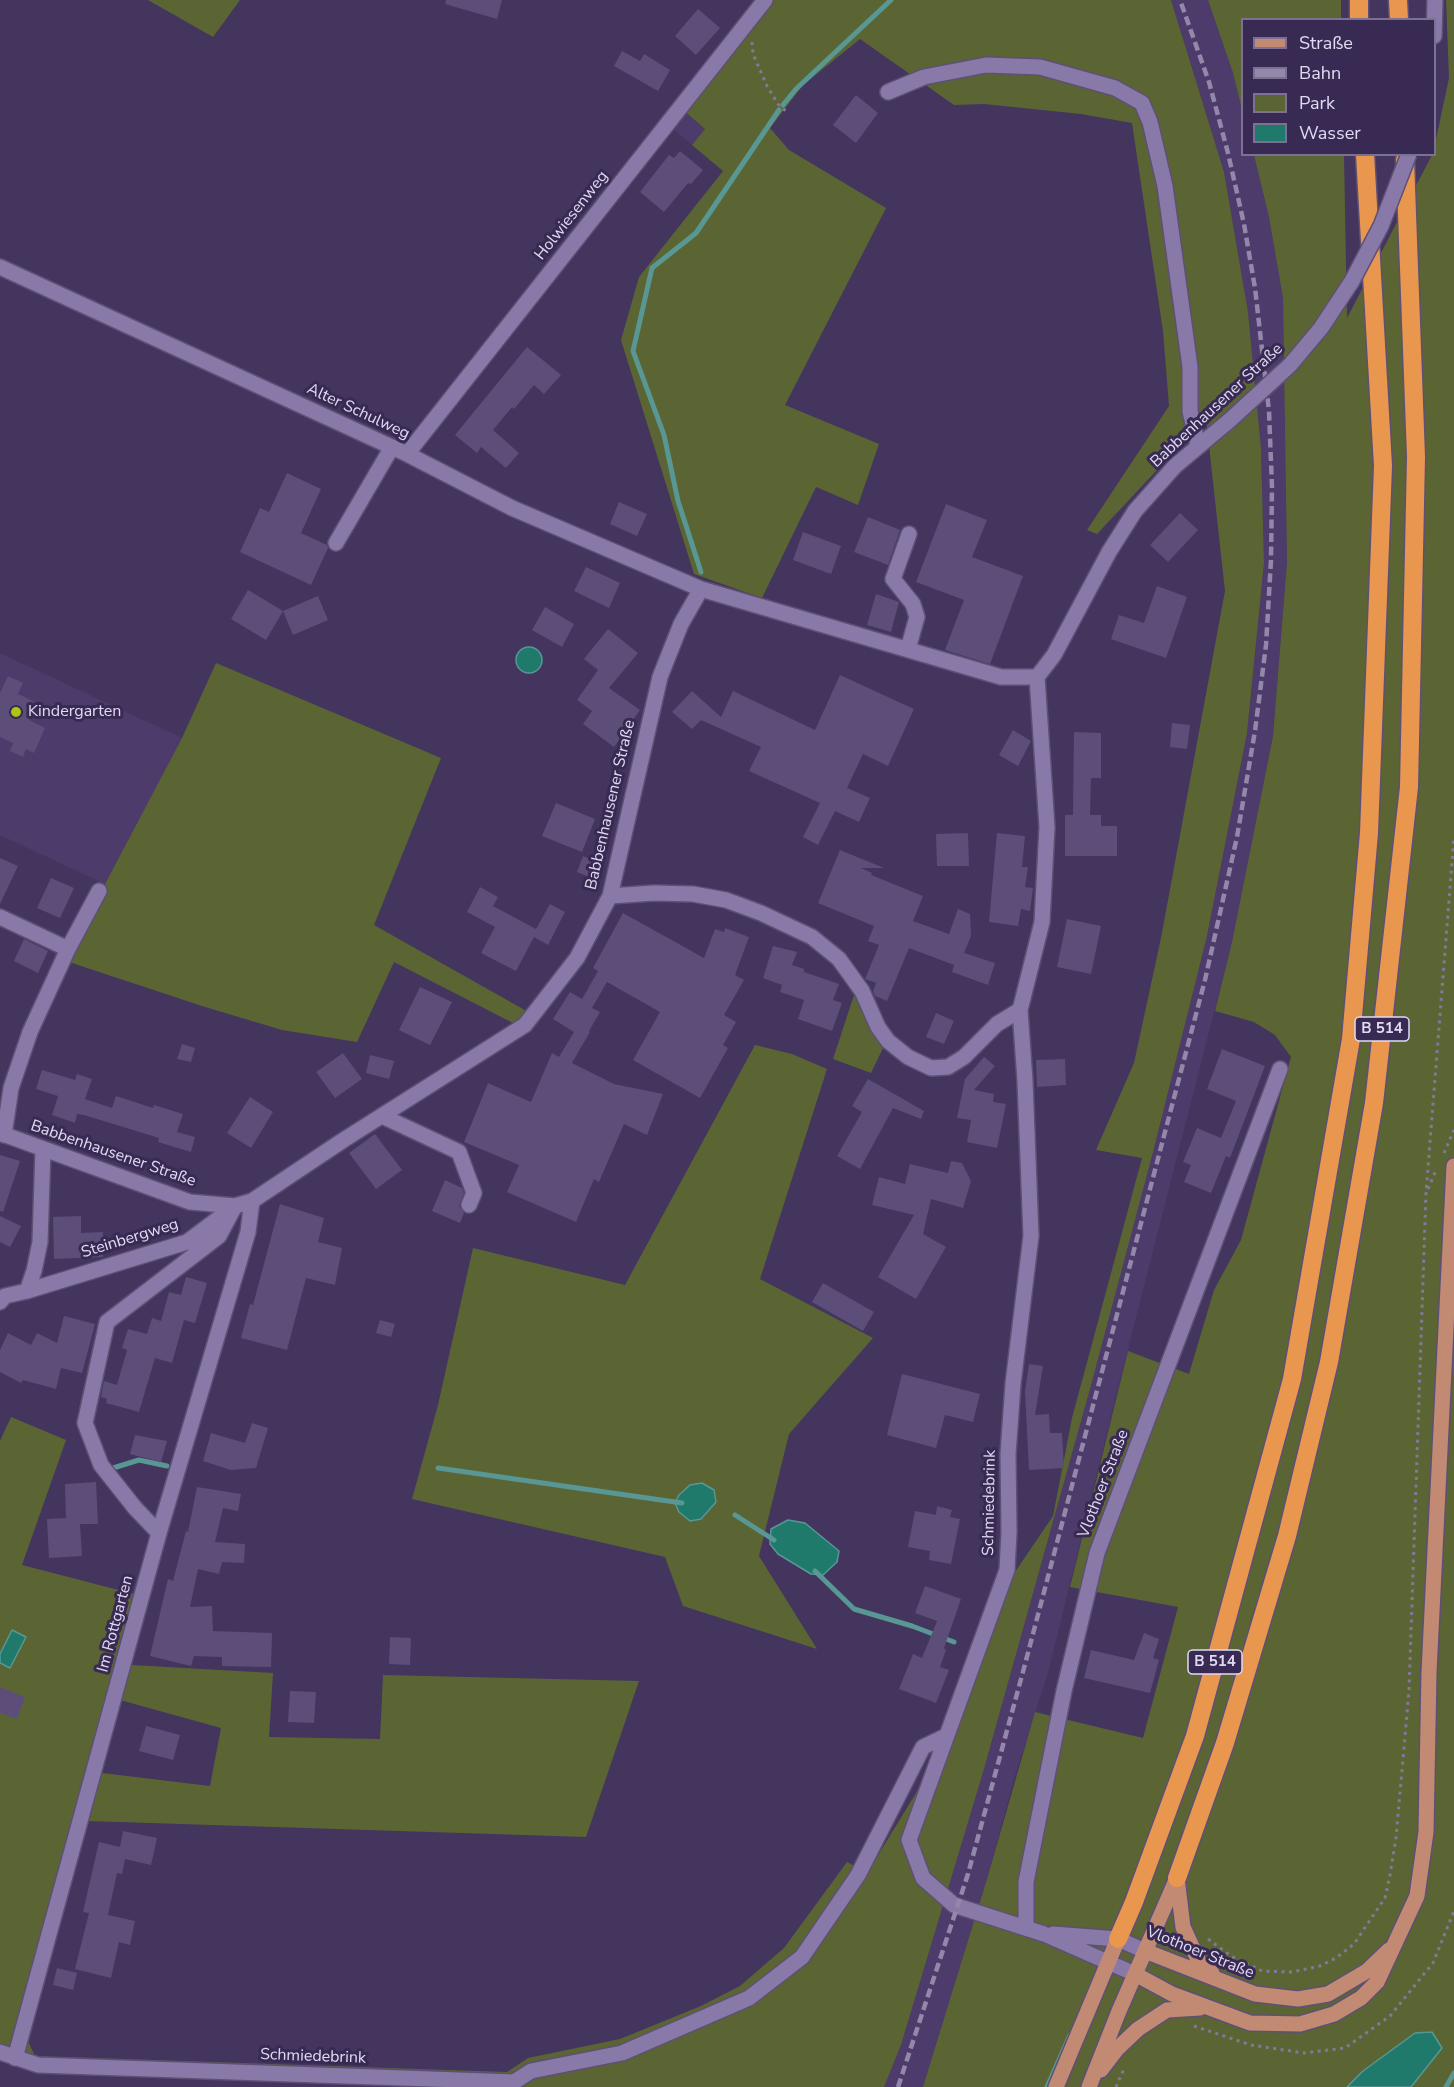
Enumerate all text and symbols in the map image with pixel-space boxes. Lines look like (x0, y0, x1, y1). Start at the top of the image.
legend (1241, 18, 1436, 156)
text: Straße (1299, 31, 1353, 55)
text: Bahn (1299, 61, 1341, 85)
text: Park (1299, 91, 1335, 115)
text: Wasser (1299, 121, 1361, 145)
street label: Holwiesenweg (531, 168, 613, 264)
street label: Babbenhausener Straße (1147, 340, 1287, 472)
street label: Alter Schulweg (304, 380, 412, 444)
place label: Kindergarten (28, 702, 121, 722)
marker: Kindergarten (9, 705, 23, 719)
street label: Babbenhausener Straße (582, 718, 640, 892)
road number: B 514 (1355, 1017, 1409, 1041)
street label: Babbenhausener Straße (28, 1117, 198, 1191)
street label: Steinbergweg (79, 1215, 181, 1263)
street label: Vlothoer Straße (1075, 1427, 1133, 1541)
street label: Schmiedebrink (979, 1450, 1001, 1556)
street label: Im Rottgarten (94, 1574, 138, 1674)
road number: B 514 (1188, 1650, 1242, 1674)
street label: Vlothoer Straße (1143, 1923, 1257, 1983)
street label: Schmiedebrink (260, 2046, 366, 2068)

